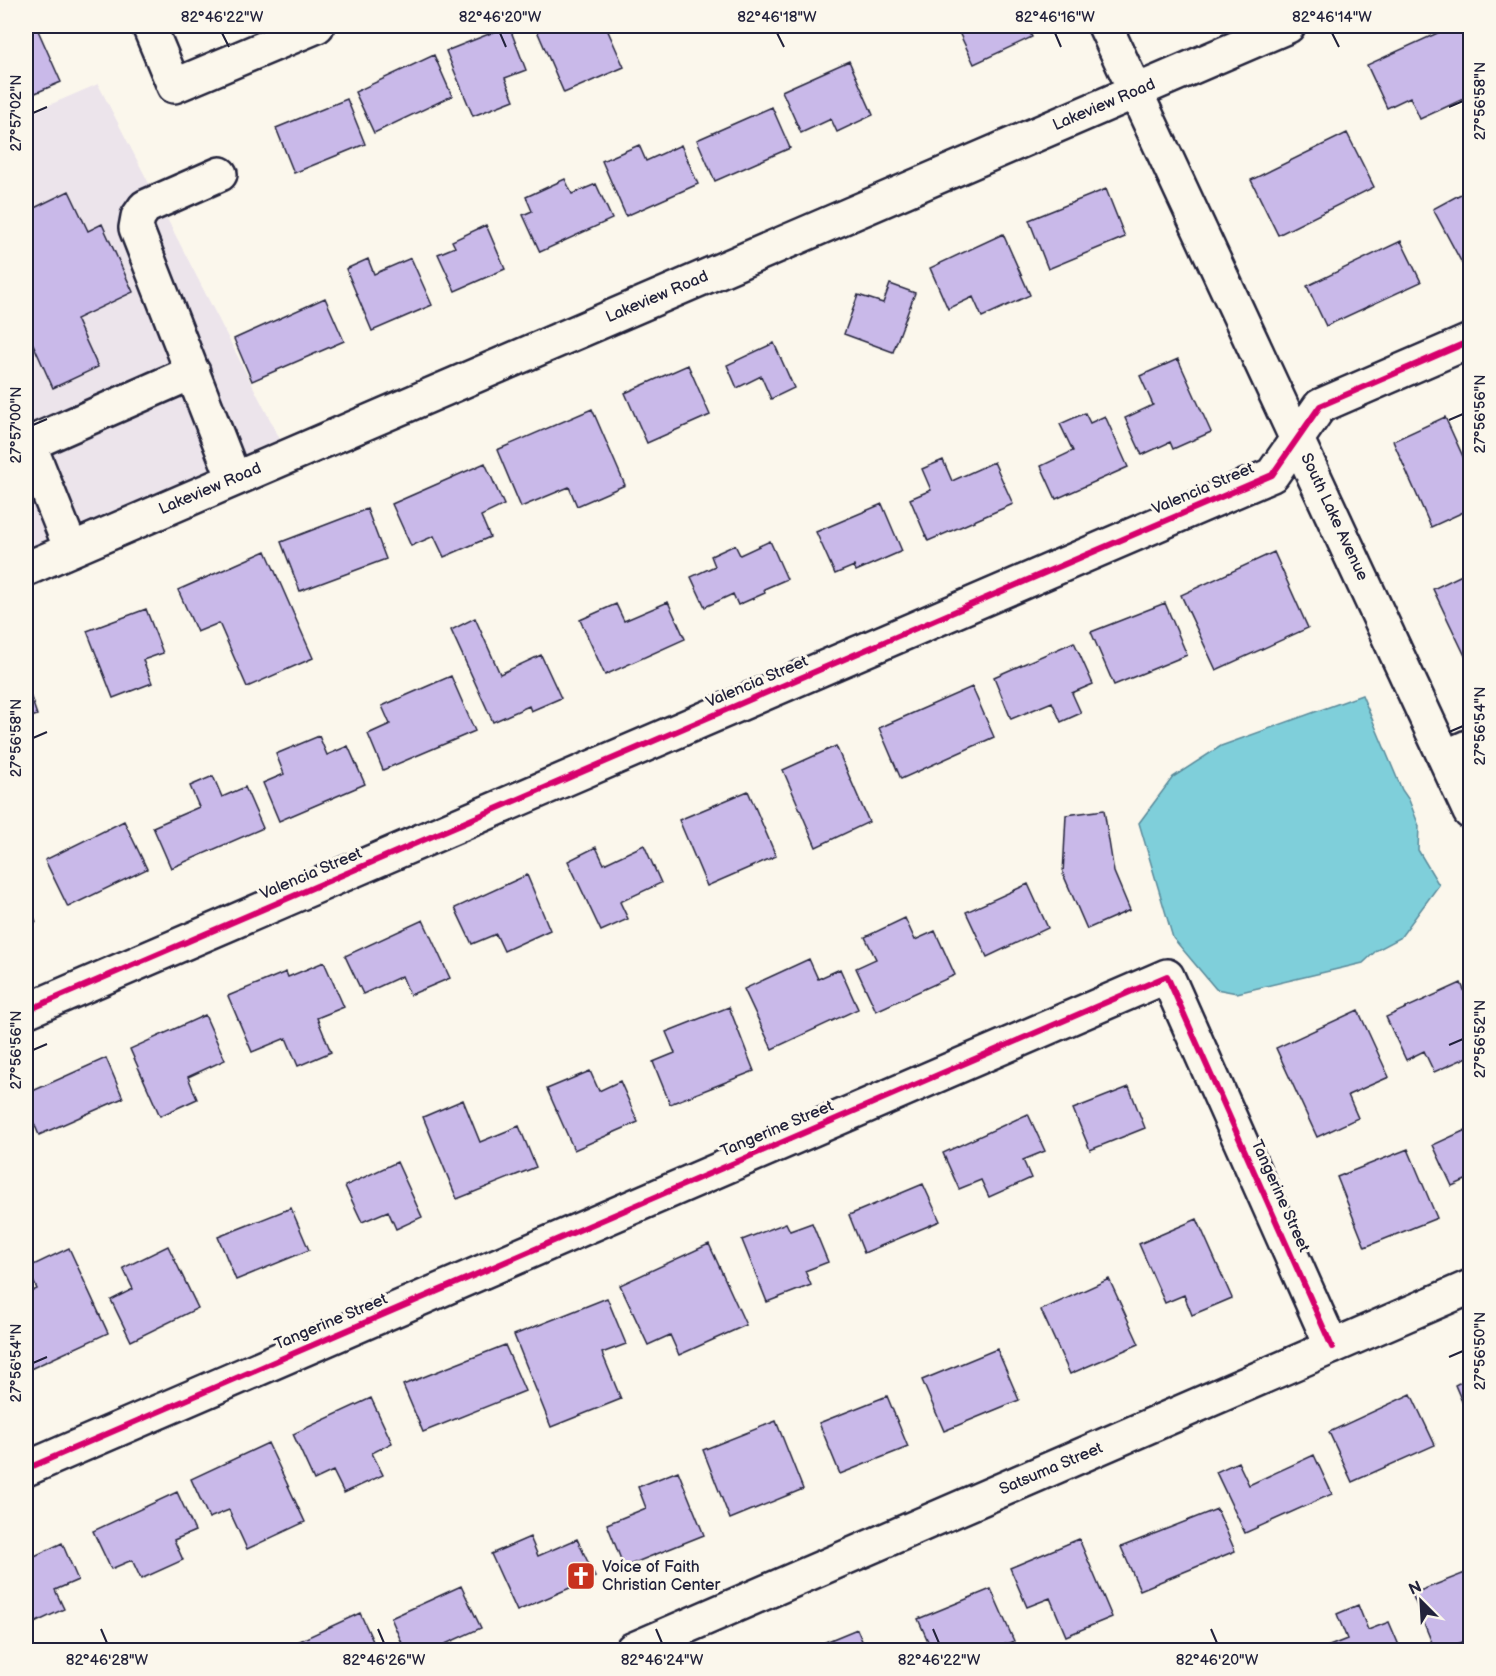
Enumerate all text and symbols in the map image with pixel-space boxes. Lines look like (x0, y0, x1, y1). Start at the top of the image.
text: 82°46'22"W (181, 8, 264, 27)
text: 82°46'20"W (459, 8, 542, 27)
text: 82°46'18"W (737, 8, 817, 27)
text: 82°46'16"W (1015, 8, 1095, 27)
text: 82°46'14"W (1292, 8, 1372, 27)
text: 27°56'58"N (1471, 62, 1490, 140)
text: 27°57'02"N (7, 75, 26, 152)
street label: Lakeview Road (1050, 75, 1158, 135)
street label: Lakeview Road (603, 267, 711, 327)
text: 27°56'56"N (1471, 375, 1490, 453)
text: 27°57'00"N (7, 387, 26, 463)
street label: South Lake Avenue (1296, 450, 1372, 584)
street label: Lakeview Road (156, 459, 264, 519)
street label: Valencia Street (1149, 459, 1257, 519)
street label: Valencia Street (703, 652, 811, 712)
text: 27°56'54"N (1471, 687, 1490, 765)
text: 27°56'58"N (7, 699, 26, 777)
street label: Valencia Street (257, 844, 365, 904)
text: 27°56'52"N (1471, 1000, 1490, 1078)
text: 27°56'56"N (7, 1011, 26, 1089)
street label: Tangerine Street (718, 1097, 836, 1161)
street label: Tangerine Street (1247, 1137, 1313, 1255)
street label: Tangerine Street (272, 1290, 390, 1354)
text: 27°56'50"N (1471, 1312, 1490, 1390)
text: 27°56'54"N (7, 1324, 26, 1402)
street label: Satsuma Street (996, 1439, 1106, 1499)
place label: Voice of Faith Christian Center (602, 1558, 721, 1595)
church icon: Voice of Faith Christian Center (565, 1560, 597, 1592)
north arrow (1391, 1571, 1451, 1631)
text: N (1406, 1578, 1425, 1600)
text: 82°46'28"W (66, 1651, 149, 1670)
text: 82°46'26"W (343, 1651, 426, 1670)
text: 82°46'24"W (621, 1651, 704, 1670)
text: 82°46'22"W (898, 1651, 981, 1670)
text: 82°46'20"W (1176, 1651, 1259, 1670)

